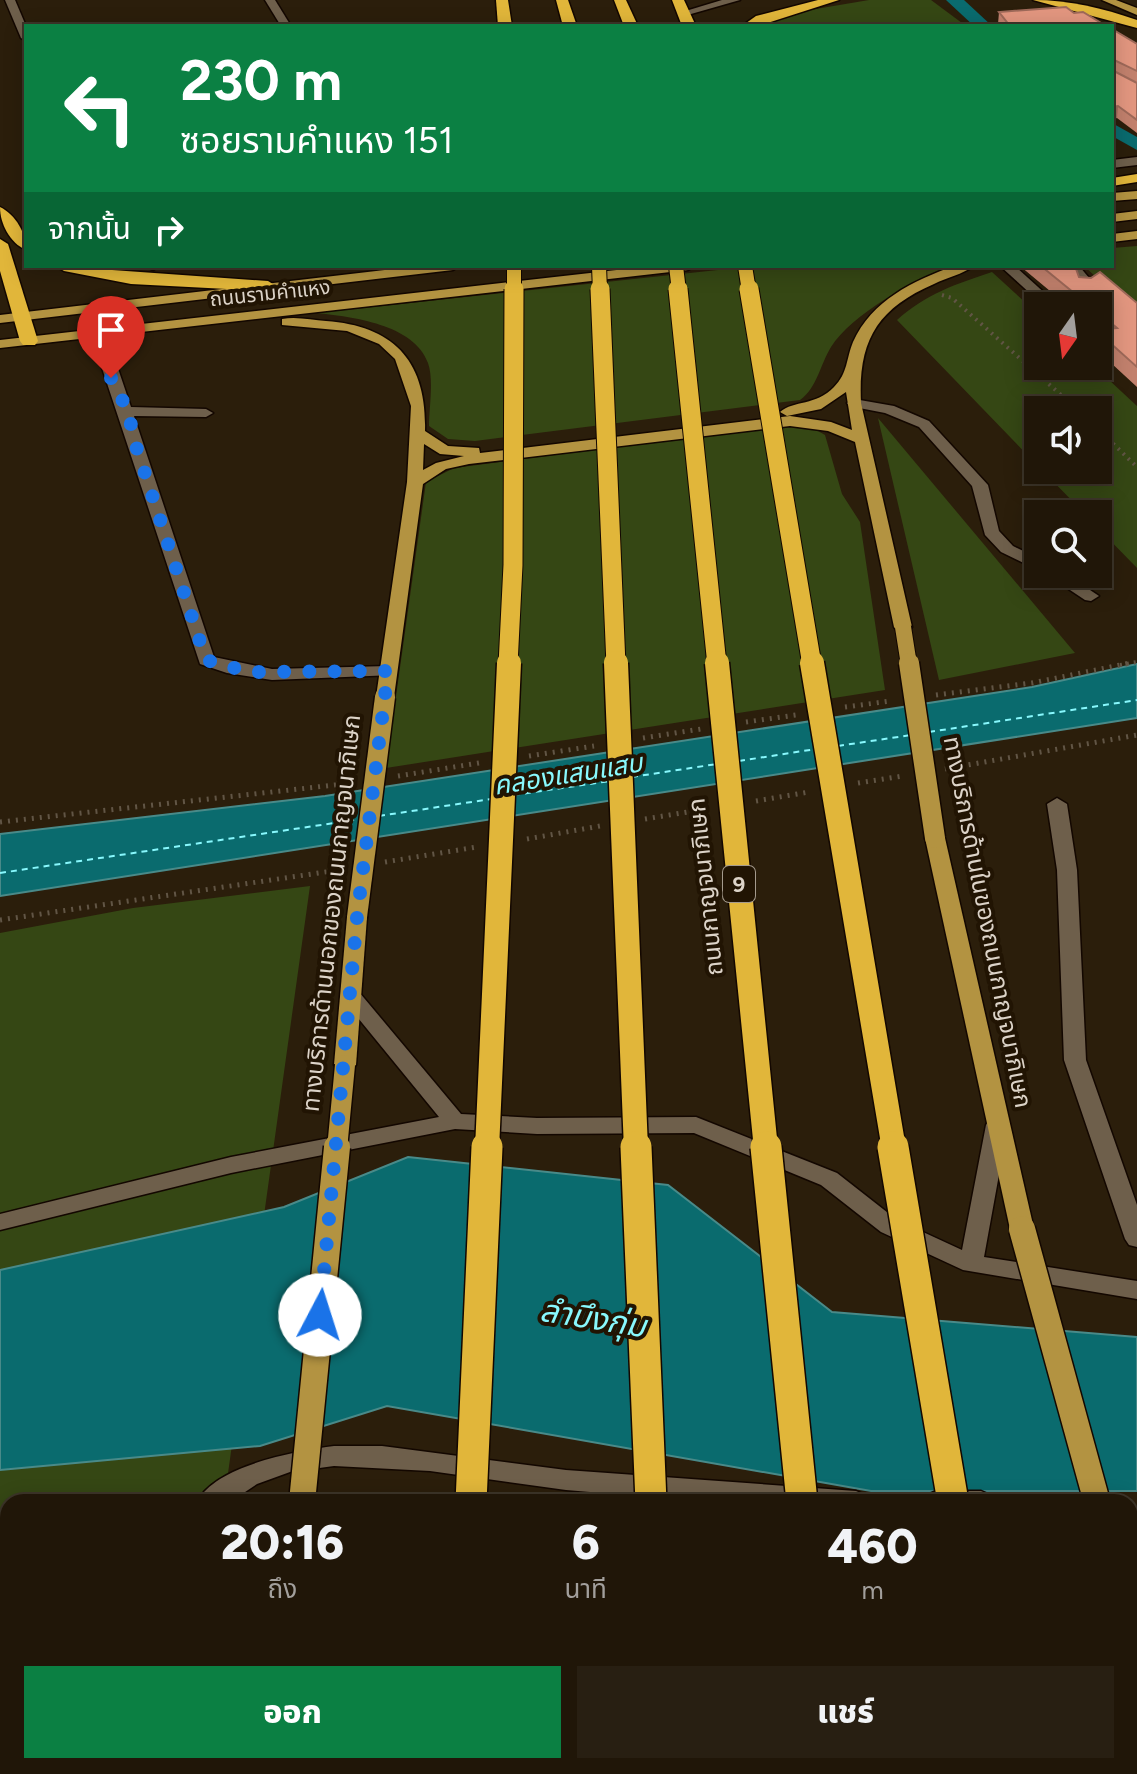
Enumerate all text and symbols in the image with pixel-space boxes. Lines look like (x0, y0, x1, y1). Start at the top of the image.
text: 230 m (180, 47, 342, 114)
icon: left (48, 56, 152, 160)
text: ซอยรามคำแหง 151 (180, 119, 453, 162)
icon: right (147, 208, 191, 252)
text: จากนั้น (48, 210, 131, 247)
street label: ถนนรามคำแหง (209, 275, 331, 311)
north arrow (1024, 292, 1112, 380)
map controls (1024, 292, 1112, 588)
pin (77, 296, 145, 378)
icon: arrive (89, 308, 133, 352)
button: sound (1024, 396, 1112, 484)
button: search (1024, 500, 1112, 588)
street label: ทางบริการด้านนอกของถนนกาญจนาภิเษก (296, 713, 366, 1113)
street label: ทางบริการด้านในของถนนกาญจนาภิเษก (938, 734, 1038, 1110)
water label: คลองแสนแสบ (491, 746, 647, 802)
street label: ถนนกาญจนาภิเษก (681, 797, 729, 977)
road number: 9 (723, 866, 755, 902)
position arrow (278, 1273, 362, 1357)
water label: ลำบึงกุ่ม (537, 1291, 651, 1346)
text: 20:16 (220, 1513, 344, 1571)
text: 6 (572, 1513, 600, 1571)
text: 460 (827, 1517, 918, 1575)
text: ถึง (267, 1573, 297, 1605)
text: นาที (565, 1573, 607, 1605)
text: m (861, 1574, 884, 1606)
button: ออก (24, 1666, 561, 1758)
button: แชร์ (577, 1666, 1114, 1758)

